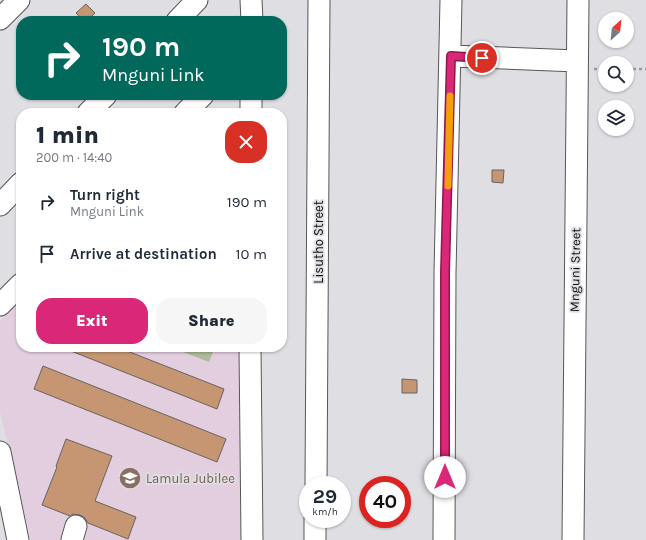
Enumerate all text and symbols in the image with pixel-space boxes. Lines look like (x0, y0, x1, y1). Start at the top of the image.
north arrow (598, 12, 634, 48)
map controls (598, 12, 634, 136)
text: 190 m (102, 30, 180, 63)
icon: right (36, 32, 88, 84)
pin (465, 41, 499, 75)
icon: arrive (471, 47, 493, 69)
button: search (598, 56, 634, 92)
text: Mnguni Link (102, 64, 204, 86)
button: layers (598, 100, 634, 136)
text: 1 min (36, 121, 99, 149)
button: close (225, 121, 267, 163)
text: 200 m · 14:40 (36, 150, 112, 165)
text: Turn right (70, 186, 140, 204)
icon: right (36, 191, 58, 213)
text: 190 m (227, 193, 267, 211)
street label: Lisutho Street (311, 200, 326, 284)
text: Mnguni Link (70, 204, 144, 219)
street label: Mnguni Street (567, 227, 583, 312)
icon: arrive (36, 243, 58, 265)
text: Arrive at destination (70, 245, 217, 263)
text: 10 m (236, 245, 267, 263)
button: Exit (36, 298, 148, 344)
button: Share (156, 298, 267, 344)
position arrow (424, 456, 466, 498)
school or university icon: Lamula Jubilee (117, 465, 143, 491)
place label: Lamula Jubilee (146, 471, 235, 486)
speed limit sign: 40 (359, 476, 411, 528)
text: 29 (313, 485, 337, 508)
text: km/h (312, 506, 338, 518)

